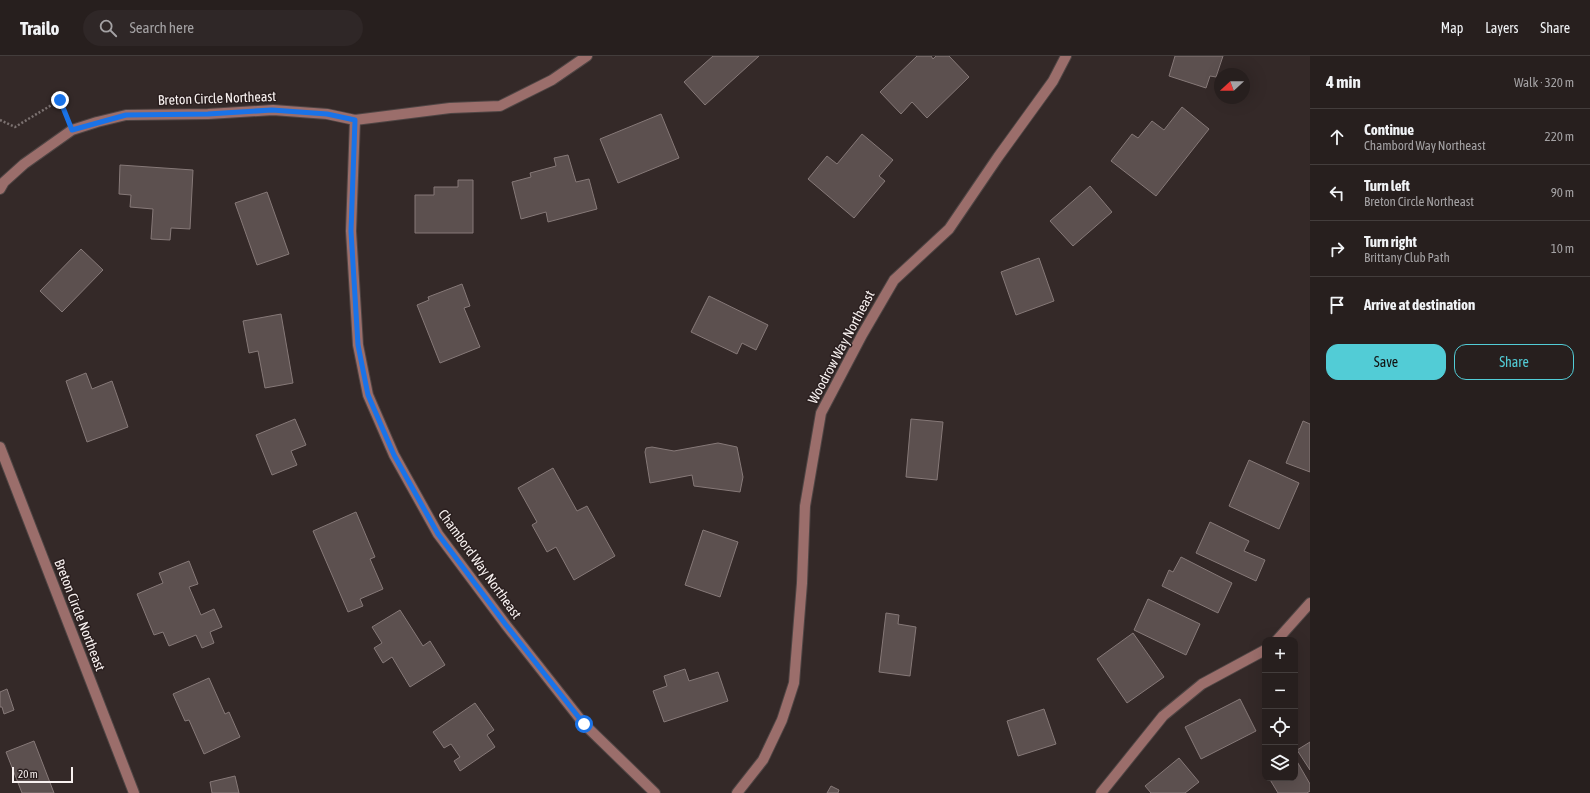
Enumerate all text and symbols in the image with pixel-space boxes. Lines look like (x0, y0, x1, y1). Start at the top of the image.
search box (83, 10, 363, 46)
text: Trailo (20, 17, 59, 39)
icon: search (97, 17, 119, 39)
text: Search here (129, 19, 194, 36)
text: Map (1441, 20, 1463, 36)
text: Layers (1485, 20, 1518, 36)
text: Share (1540, 20, 1570, 36)
north arrow (1214, 68, 1250, 104)
text: 4 min (1326, 72, 1361, 92)
text: Walk · 320 m (1514, 75, 1574, 90)
street label: Breton Circle Northeast (158, 88, 276, 108)
route end (51, 91, 69, 109)
text: Continue (1364, 121, 1414, 138)
icon: ahead (1326, 126, 1348, 148)
text: 220 m (1545, 129, 1574, 144)
text: Chambord Way Northeast (1364, 138, 1486, 153)
text: Turn left (1364, 177, 1410, 194)
icon: left (1326, 182, 1348, 204)
text: 90 m (1551, 185, 1574, 200)
text: Breton Circle Northeast (1364, 194, 1474, 209)
text: Turn right (1364, 233, 1417, 250)
icon: right (1326, 238, 1348, 260)
text: 10 m (1551, 241, 1574, 256)
text: Brittany Club Path (1364, 250, 1450, 265)
street label: Woodrow Way Northeast (804, 288, 878, 406)
icon: arrive (1326, 294, 1348, 316)
text: Arrive at destination (1364, 296, 1475, 313)
button: Save (1326, 344, 1446, 380)
button: Share (1454, 344, 1574, 380)
street label: Chambord Way Northeast (435, 506, 525, 622)
street label: Breton Circle Northeast (51, 557, 109, 673)
map controls (1262, 637, 1298, 781)
button: + (1262, 637, 1298, 673)
button: − (1262, 673, 1298, 709)
button: locate (1262, 709, 1298, 745)
route start (575, 715, 593, 733)
button: layers (1262, 745, 1298, 781)
scale bar (12, 765, 73, 784)
text: 20 m (18, 768, 38, 780)

